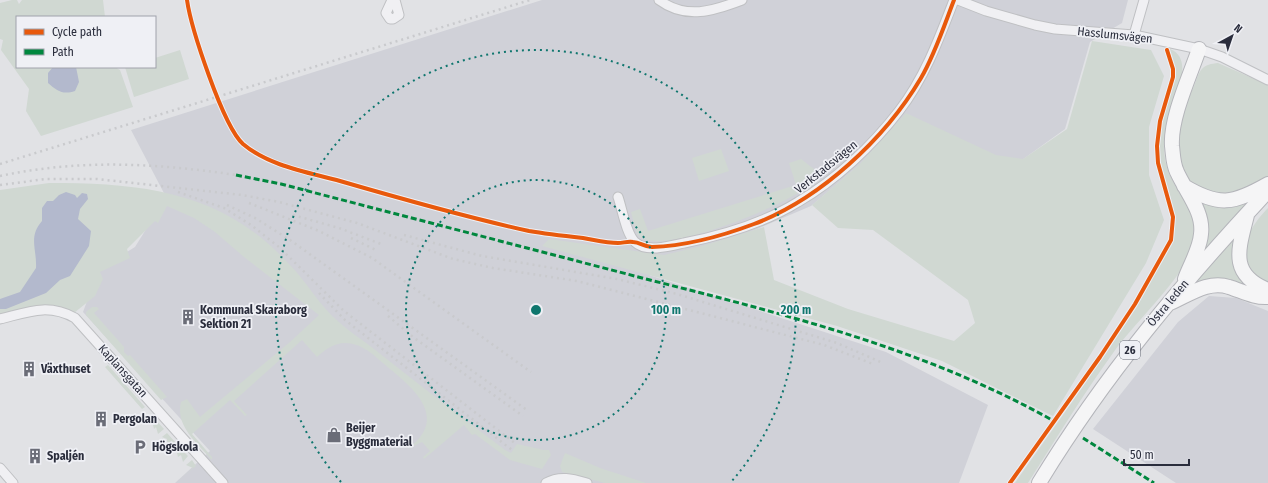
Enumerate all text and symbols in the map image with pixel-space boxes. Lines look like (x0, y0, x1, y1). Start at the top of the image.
legend (16, 16, 156, 68)
north arrow (1212, 16, 1252, 56)
text: N (1231, 22, 1245, 36)
street label: Hasslumsvägen (1077, 24, 1153, 46)
text: Cycle path (52, 25, 102, 39)
text: Path (52, 45, 74, 59)
street label: Verkstadsvägen (792, 138, 860, 196)
street label: Östra leden (1143, 275, 1192, 329)
place label: Kommunal Skaraborg Sektion 21 (200, 303, 307, 331)
centre of rings (529, 303, 543, 317)
text: 100 m (651, 303, 681, 317)
text: 200 m (780, 303, 811, 317)
building icon: Kommunal Skaraborg Sektion 21 (179, 308, 197, 326)
road number: 26 (1120, 341, 1140, 359)
street label: Kaplansgatan (96, 342, 150, 400)
building icon: Växthuset (20, 360, 38, 378)
place label: Växthuset (40, 362, 91, 376)
building icon: Pergolan (92, 410, 110, 428)
place label: Pergolan (113, 412, 157, 426)
place label: Beijer Byggmaterial (346, 421, 413, 449)
shop icon: Beijer Byggmaterial (325, 426, 343, 444)
parking icon: Högskola (131, 438, 149, 456)
place label: Högskola (152, 440, 198, 454)
scale bar (1124, 441, 1189, 467)
building icon: Spaljén (26, 447, 44, 465)
text: 50 m (1130, 448, 1154, 462)
place label: Spaljén (47, 449, 84, 463)

